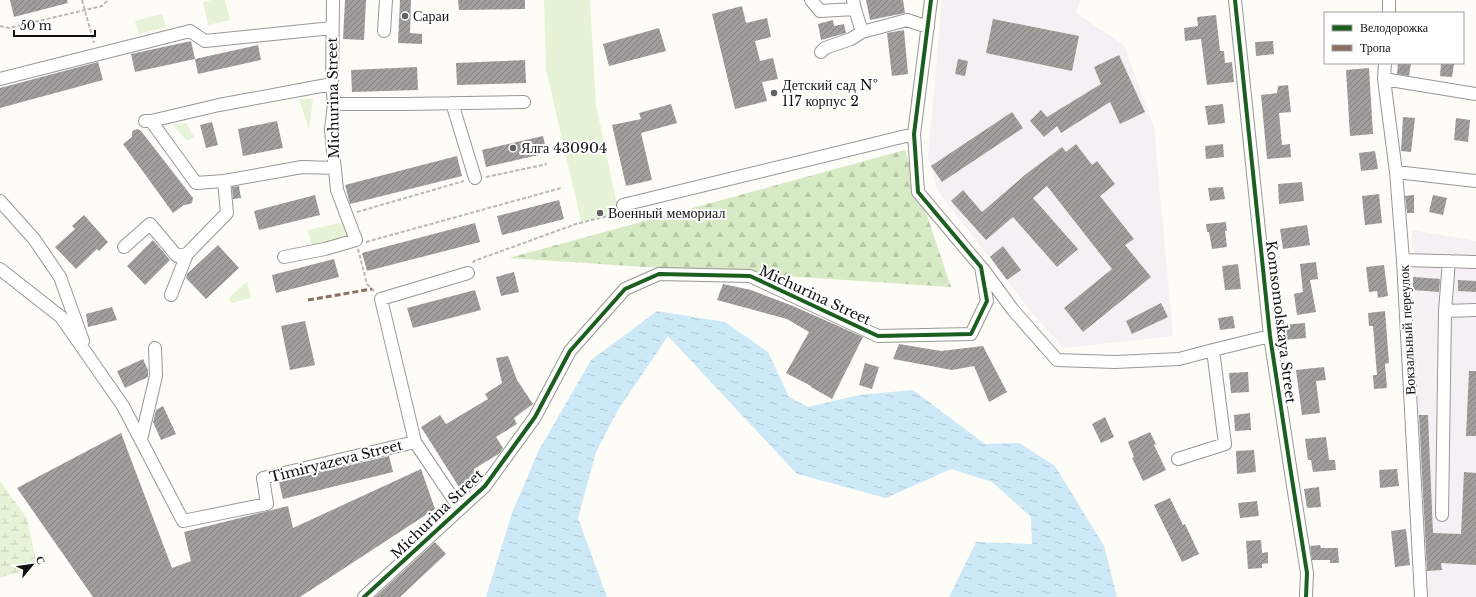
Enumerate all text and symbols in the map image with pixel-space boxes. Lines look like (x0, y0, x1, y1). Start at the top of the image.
place label: Сараи (413, 7, 450, 25)
marker: Сараи (400, 11, 410, 21)
scale bar (14, 12, 95, 38)
legend (1324, 12, 1464, 64)
text: 50 m (20, 18, 52, 33)
text: Велодорожка (1360, 20, 1429, 35)
street label: Michurina Street (323, 36, 343, 159)
text: Тропа (1360, 40, 1391, 55)
place label: Детский сад № 117 корпус 2 (782, 76, 878, 110)
marker: Детский сад № 117 корпус 2 (769, 88, 779, 98)
place label: Ялга 430904 (521, 139, 607, 157)
marker: Ялга 430904 (508, 143, 518, 153)
place label: Военный мемориал (608, 204, 725, 222)
marker: Военный мемориал (595, 208, 605, 218)
street label: Komsomolskaya Street (1262, 240, 1300, 405)
street label: Michurina Street (756, 261, 874, 329)
street label: Вокзальный переулок (1395, 264, 1419, 396)
street label: Timiryazeva Street (268, 436, 405, 486)
street label: Michurina Street (387, 465, 487, 563)
north arrow (12, 545, 52, 585)
text: С (33, 553, 49, 567)

